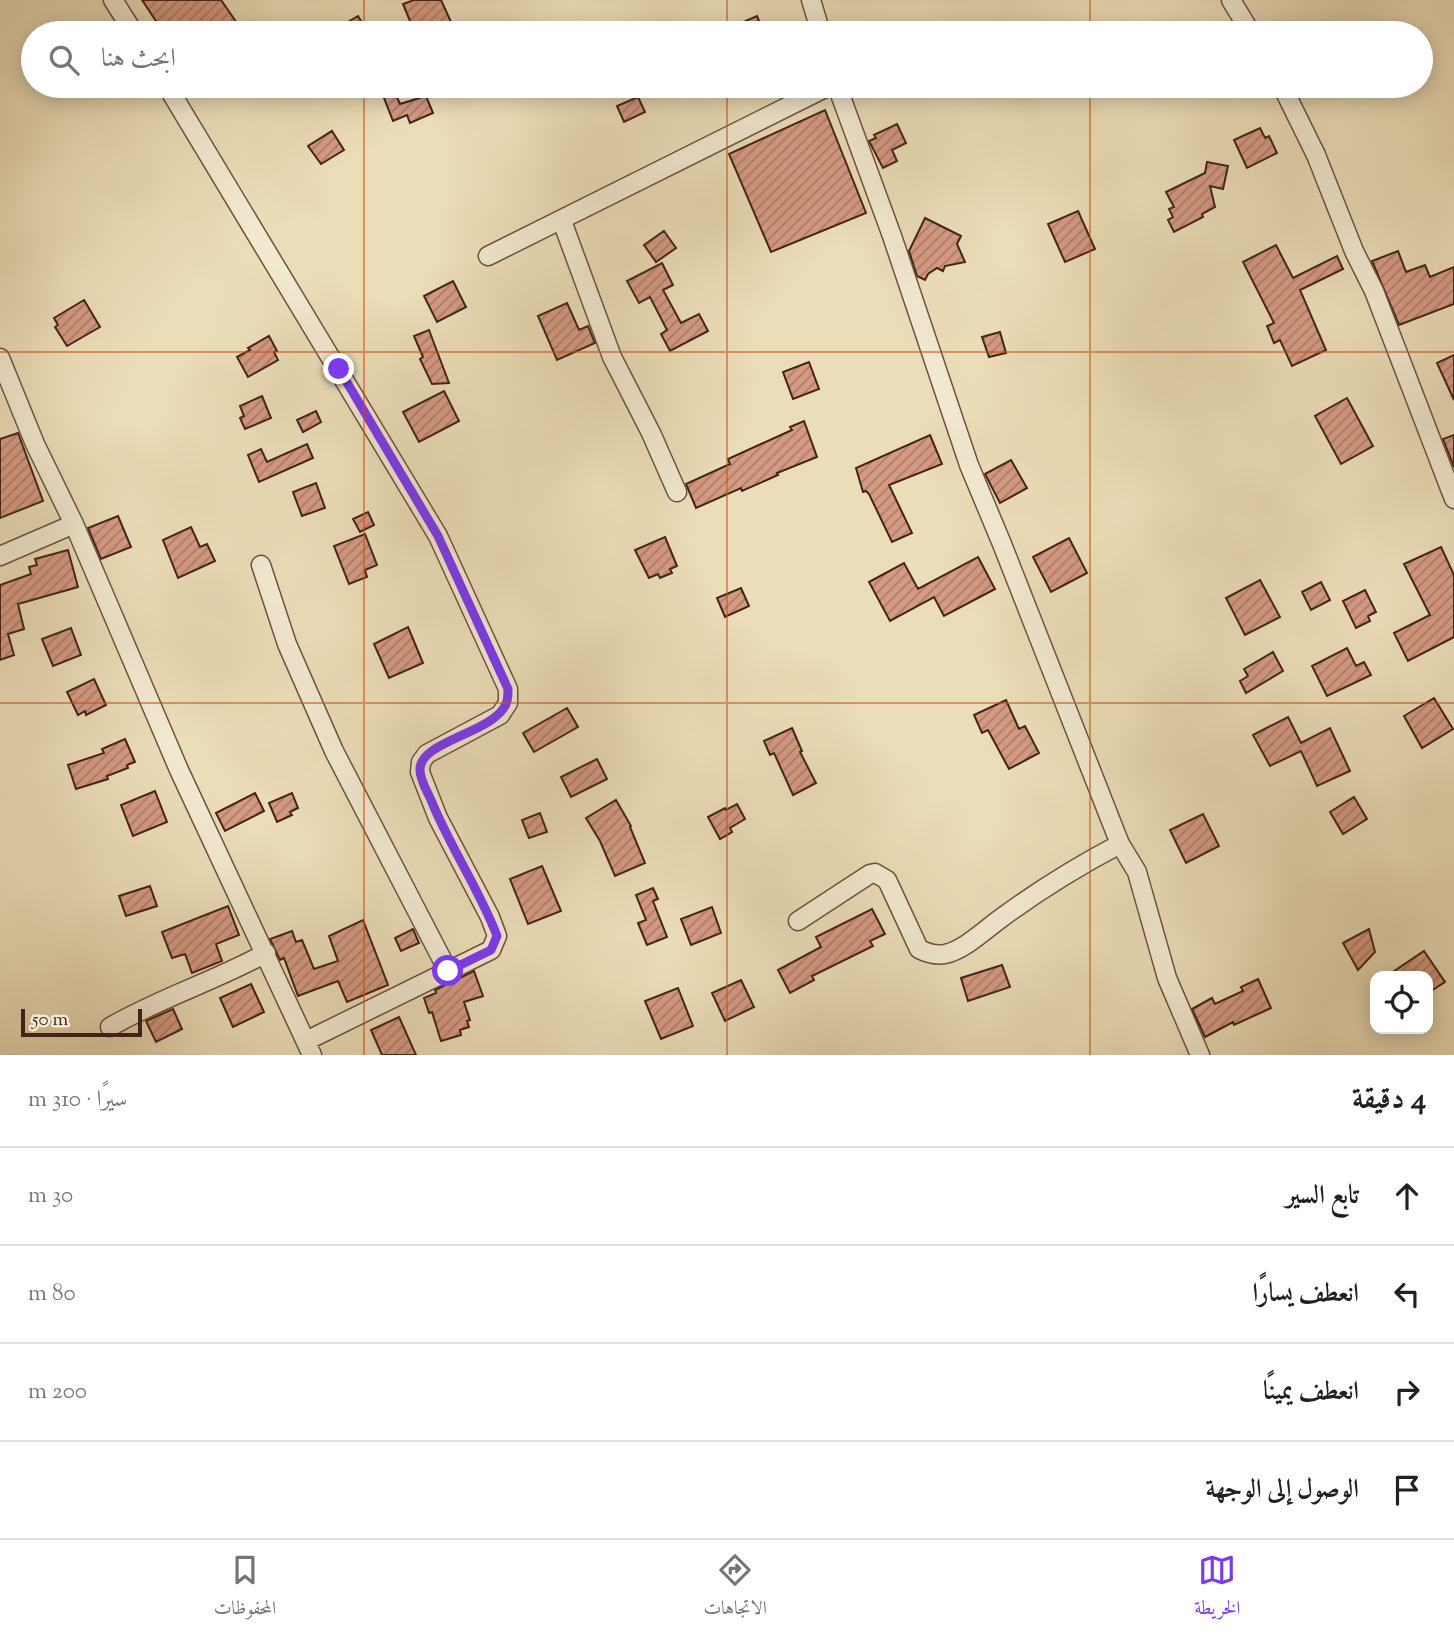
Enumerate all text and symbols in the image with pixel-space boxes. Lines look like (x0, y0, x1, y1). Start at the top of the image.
search box (21, 21, 1433, 98)
icon: search (45, 41, 83, 79)
text: ابحث هنا (101, 41, 176, 78)
route end (323, 353, 354, 384)
route start (432, 955, 463, 986)
map controls (1370, 971, 1433, 1034)
button: locate (1370, 971, 1433, 1034)
scale bar (21, 1006, 142, 1038)
text: 50 m (32, 1007, 68, 1034)
text: 4 دقيقة (1352, 1079, 1426, 1122)
text: سيرًا · 310 m (28, 1084, 127, 1117)
icon: ahead (1388, 1177, 1426, 1215)
text: تابع السير (1286, 1178, 1359, 1215)
text: 30 m (28, 1180, 73, 1213)
icon: left (1388, 1275, 1426, 1313)
text: انعطف يسارًا (1252, 1276, 1359, 1313)
text: 80 m (28, 1278, 76, 1311)
icon: right (1388, 1373, 1426, 1411)
text: انعطف يمينًا (1263, 1374, 1359, 1411)
text: 200 m (28, 1376, 87, 1409)
icon: arrive (1388, 1471, 1426, 1509)
text: الوصول إلى الوجهة (1205, 1472, 1359, 1509)
tab: المحفوظات (214, 1551, 276, 1626)
tab: الاتجاهات (703, 1551, 767, 1626)
tab: الخريطة (1194, 1551, 1240, 1626)

